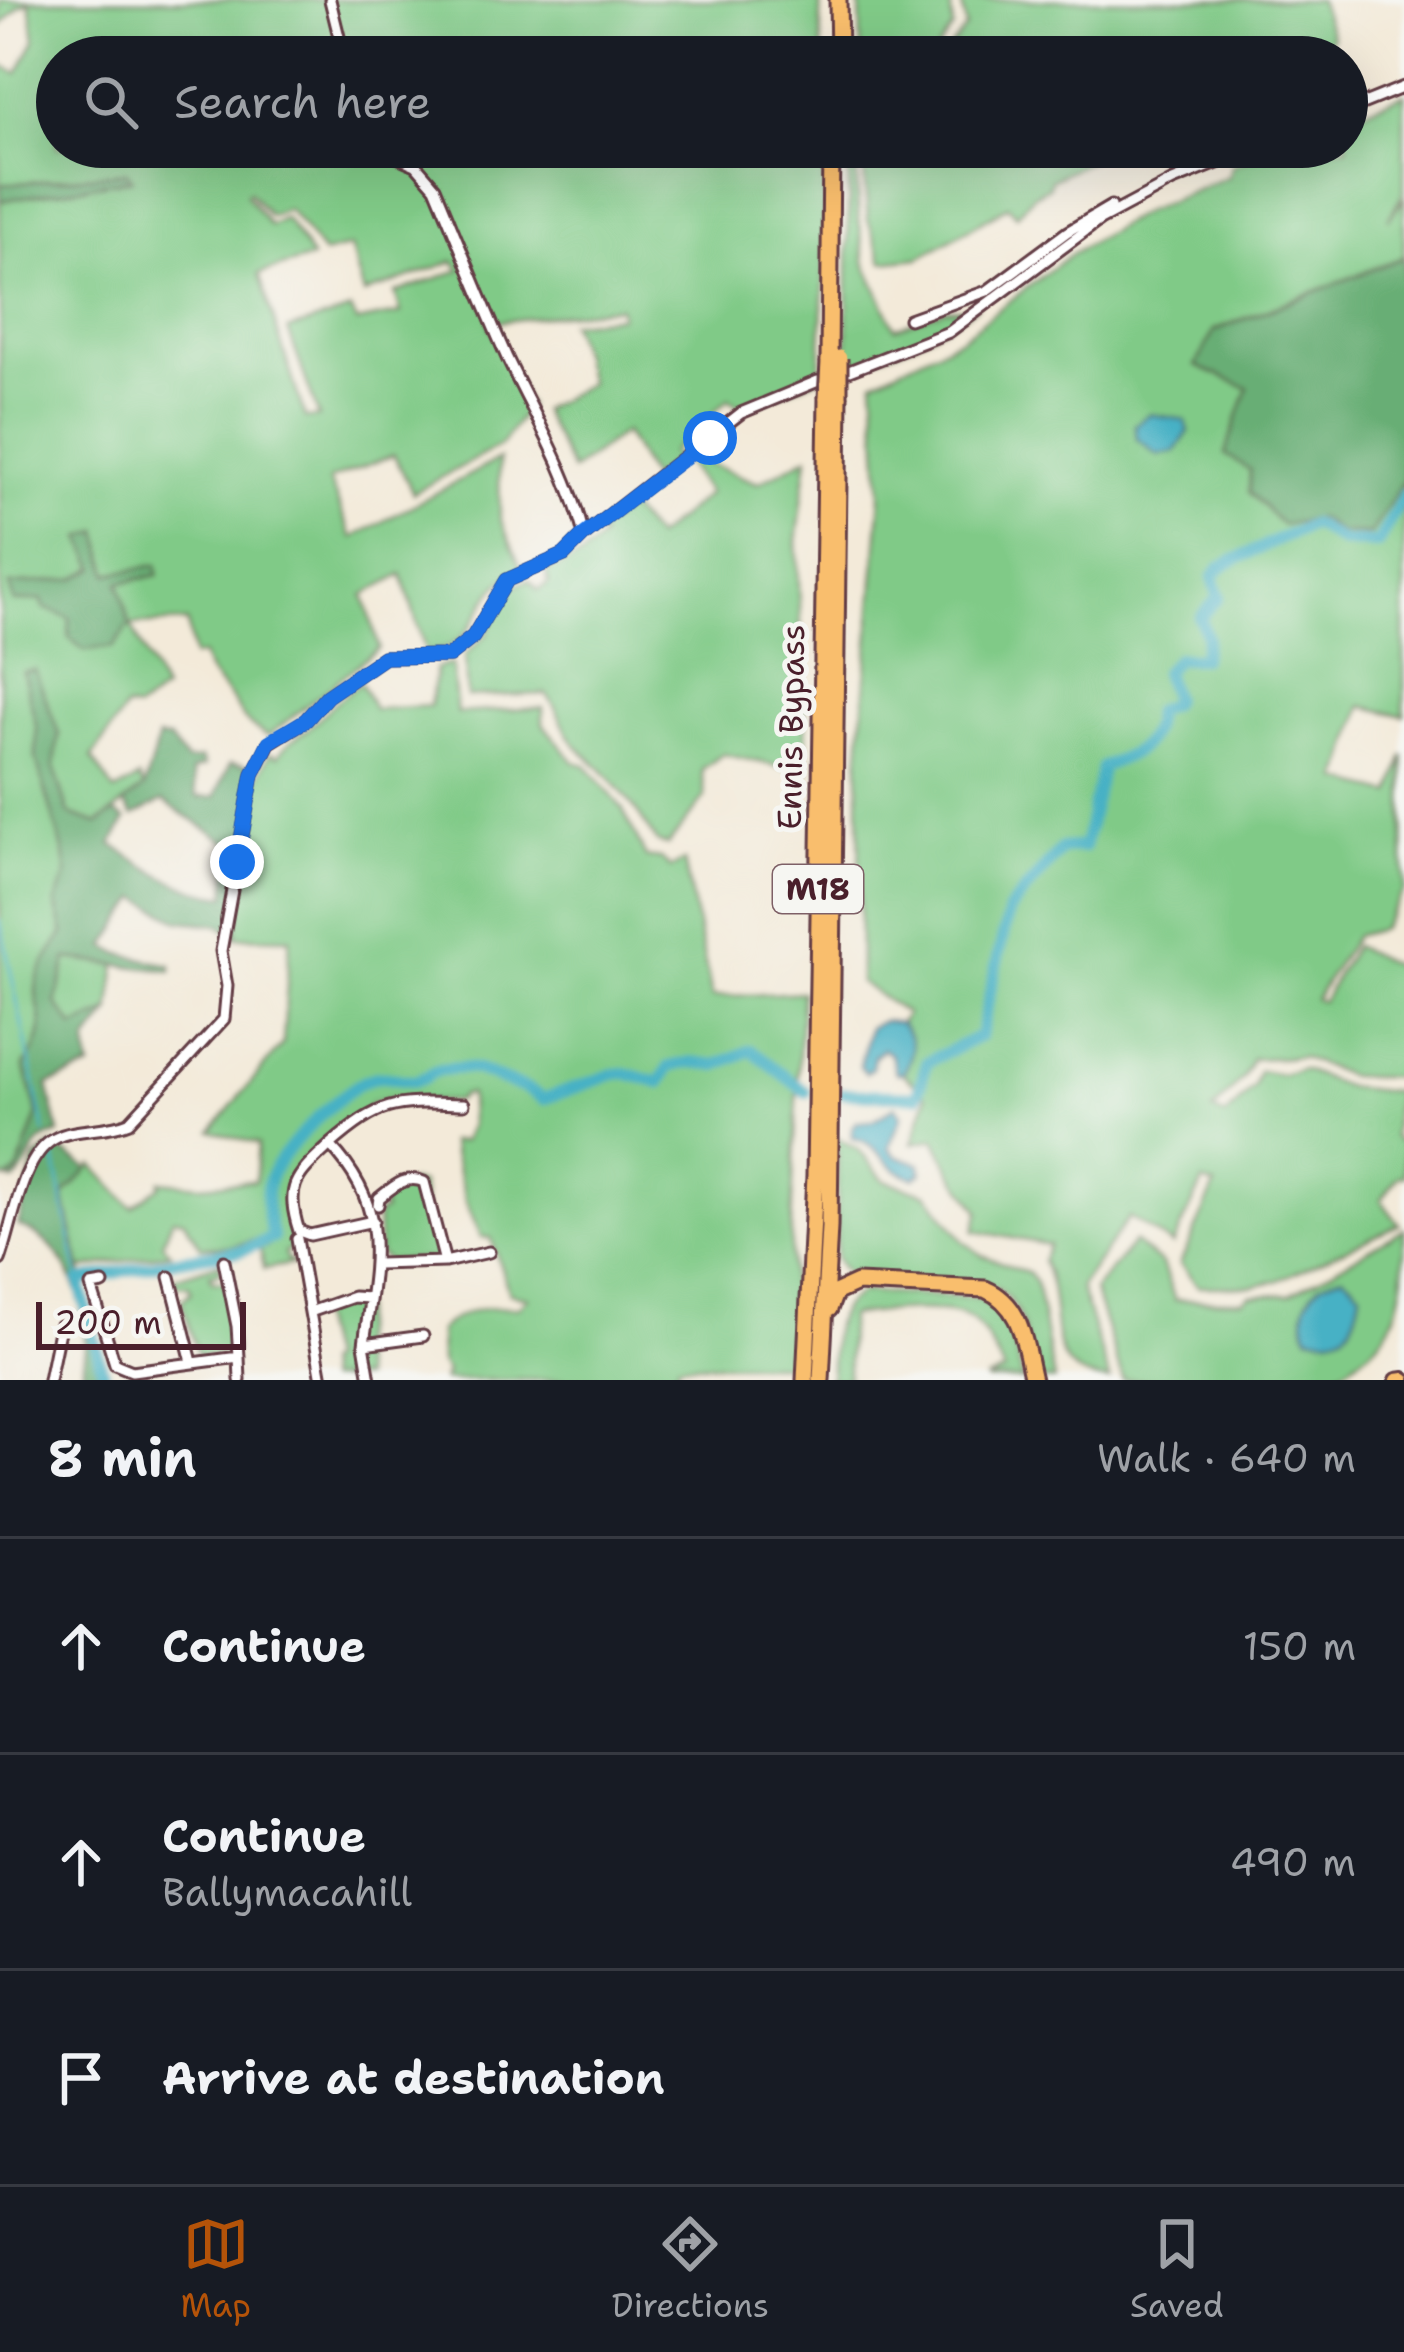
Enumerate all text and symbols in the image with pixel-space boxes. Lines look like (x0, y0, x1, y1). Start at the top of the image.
search box (36, 36, 1368, 168)
icon: search (78, 69, 144, 135)
text: Search here (174, 72, 431, 132)
route start (683, 411, 737, 465)
street label: Ennis Bypass (767, 624, 815, 830)
route end (210, 835, 264, 889)
road number: M18 (773, 865, 863, 913)
scale bar (36, 1296, 246, 1349)
text: 200 m (54, 1300, 162, 1345)
text: 8 min (48, 1424, 197, 1492)
text: Walk · 640 m (1097, 1432, 1356, 1484)
icon: ahead (48, 1613, 114, 1679)
text: Continue (162, 1616, 366, 1676)
text: 150 m (1243, 1620, 1356, 1672)
text: Continue (162, 1806, 366, 1866)
icon: ahead (48, 1829, 114, 1895)
text: 490 m (1229, 1836, 1356, 1888)
text: Ballymacahill (162, 1866, 412, 1918)
icon: arrive (48, 2045, 114, 2111)
text: Arrive at destination (162, 2048, 665, 2108)
tab: Map (180, 2211, 251, 2328)
tab: Directions (612, 2211, 769, 2328)
tab: Saved (1130, 2211, 1224, 2328)

